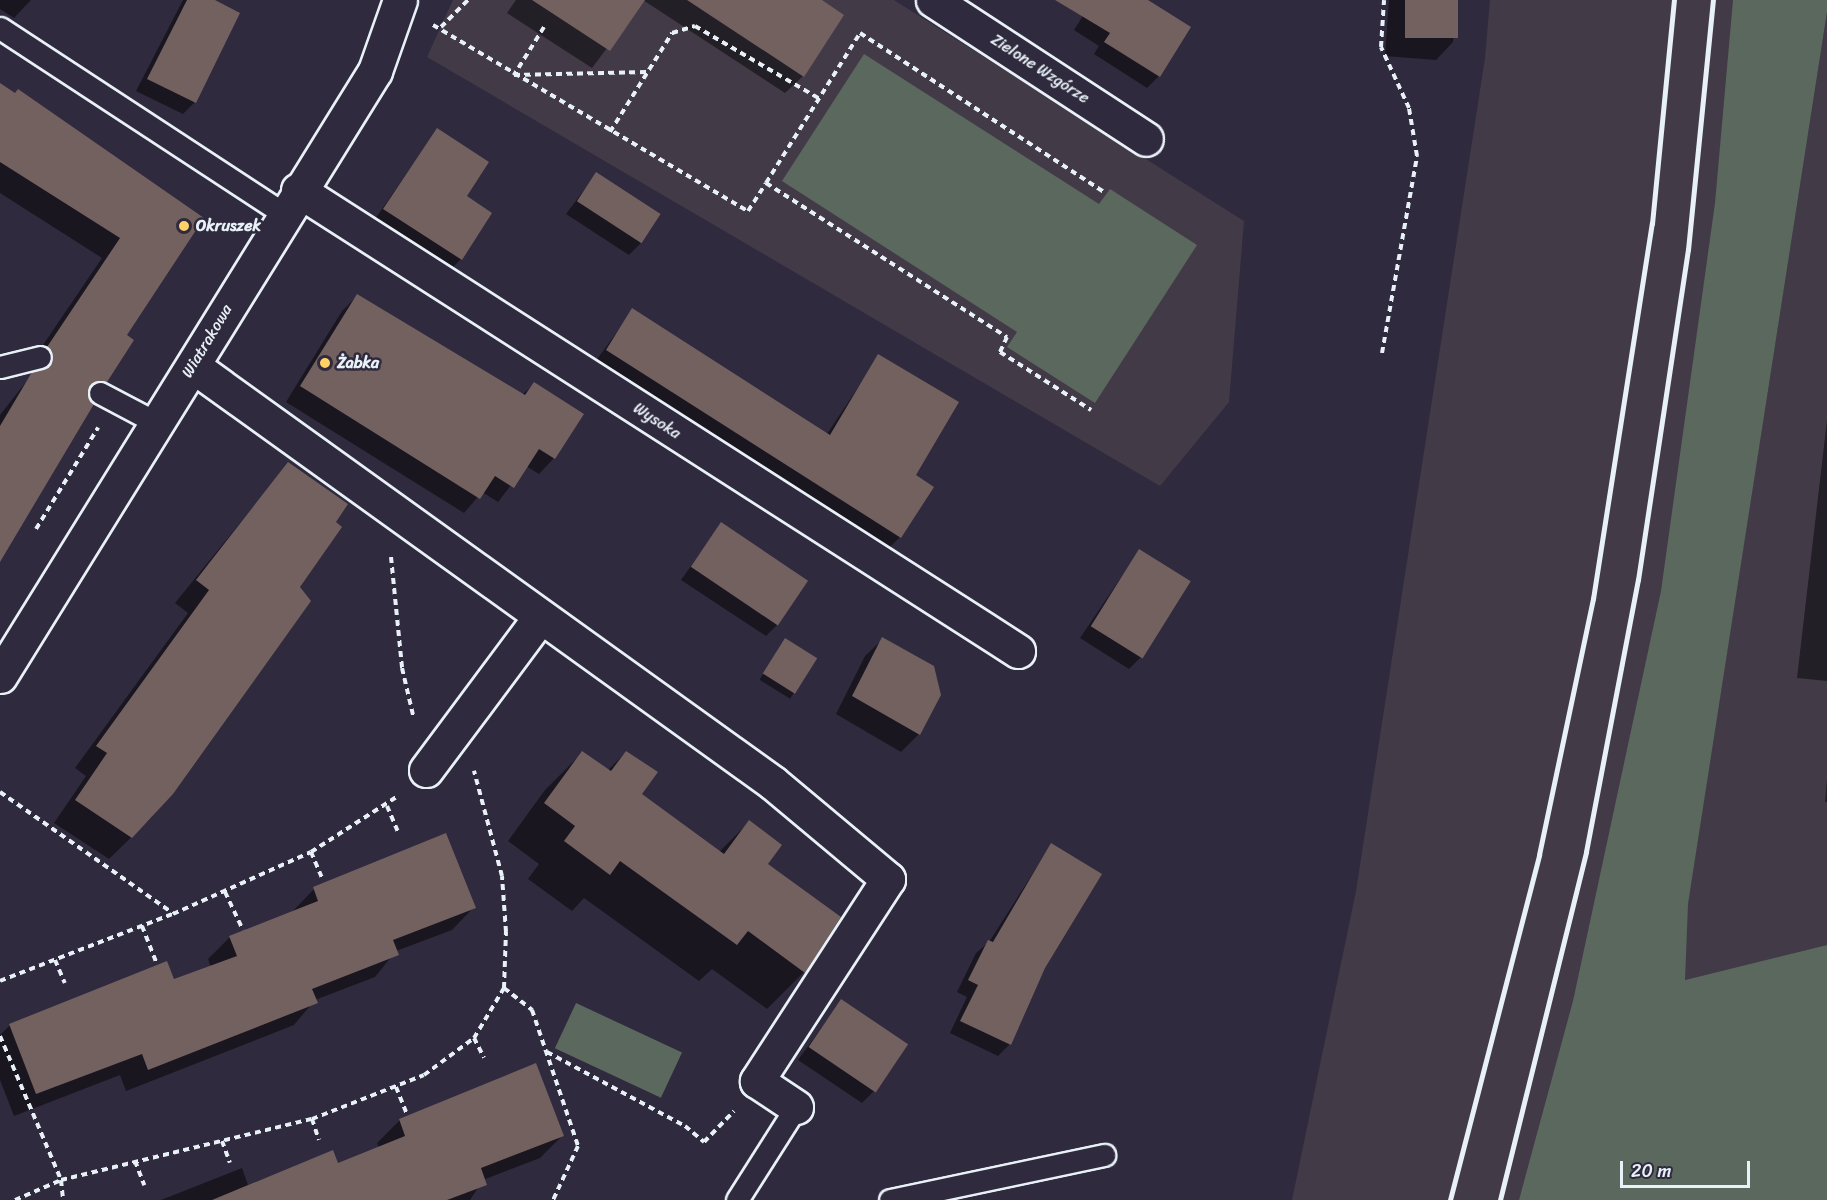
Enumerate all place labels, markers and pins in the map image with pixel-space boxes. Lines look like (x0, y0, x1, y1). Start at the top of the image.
place label: Okruszek (196, 216, 261, 236)
marker: Okruszek (177, 219, 191, 233)
place label: Żabka (337, 353, 379, 373)
marker: Żabka (318, 356, 332, 370)

